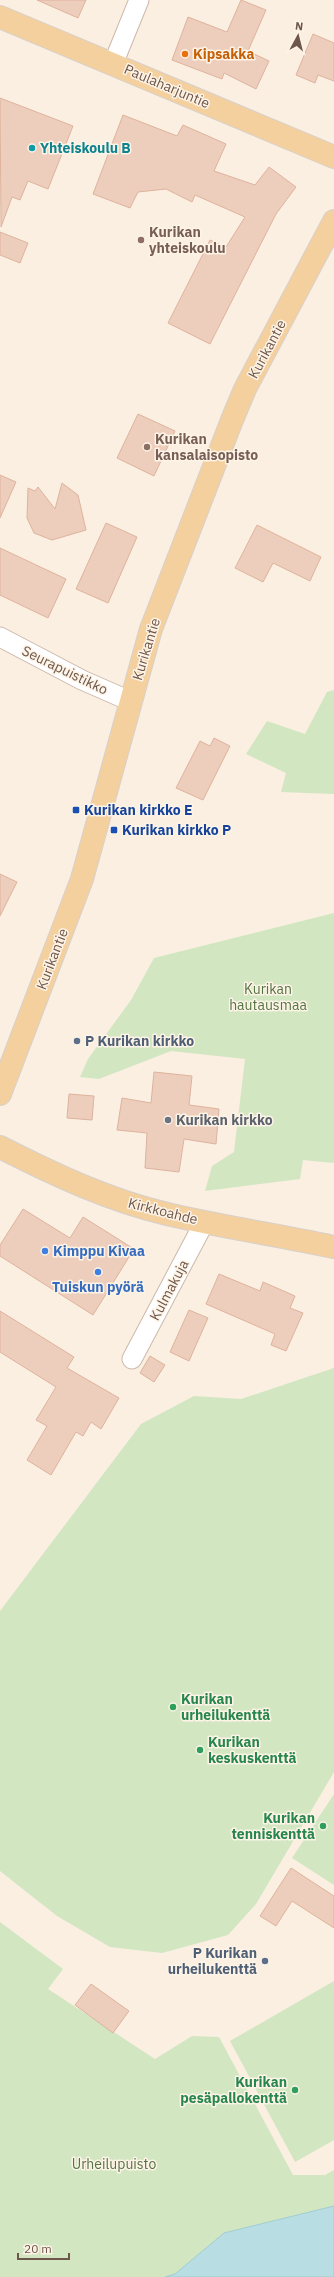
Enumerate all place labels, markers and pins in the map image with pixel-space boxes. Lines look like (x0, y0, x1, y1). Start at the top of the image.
place label: Kipsakka (193, 45, 254, 63)
marker: Kipsakka (180, 49, 190, 59)
place label: Yhteiskoulu B (40, 139, 131, 157)
marker: Yhteiskoulu B (27, 143, 37, 153)
place label: Kurikan yhteiskoulu (149, 223, 226, 257)
marker: Kurikan yhteiskoulu (136, 235, 146, 245)
place label: Kurikan kansalaisopisto (155, 430, 258, 464)
marker: Kurikan kansalaisopisto (142, 442, 152, 452)
place label: Kurikan kirkko E (84, 801, 192, 819)
marker: Kurikan kirkko E (71, 805, 81, 815)
place label: Kurikan kirkko P (122, 821, 231, 839)
marker: Kurikan kirkko P (109, 825, 119, 835)
place label: P Kurikan kirkko (85, 1032, 194, 1050)
marker: P Kurikan kirkko (72, 1036, 82, 1046)
place label: Kurikan kirkko (176, 1111, 273, 1129)
marker: Kurikan kirkko (163, 1115, 173, 1125)
place label: Kimppu Kivaa (53, 1242, 145, 1260)
marker: Kimppu Kivaa (40, 1246, 50, 1256)
marker: Tuiskun pyörä (93, 1267, 103, 1277)
place label: Tuiskun pyörä (52, 1278, 144, 1296)
place label: Kurikan urheilukenttä (181, 1690, 270, 1724)
marker: Kurikan urheilukenttä (168, 1702, 178, 1712)
place label: Kurikan keskuskenttä (208, 1733, 297, 1767)
marker: Kurikan keskuskenttä (195, 1745, 205, 1755)
place label: Kurikan tenniskenttä (232, 1809, 315, 1843)
marker: Kurikan tenniskenttä (318, 1821, 328, 1831)
place label: P Kurikan urheilukenttä (168, 1944, 257, 1978)
marker: P Kurikan urheilukenttä (260, 1956, 270, 1966)
place label: Kurikan pesäpallokenttä (180, 2073, 287, 2107)
marker: Kurikan pesäpallokenttä (290, 2085, 300, 2095)

